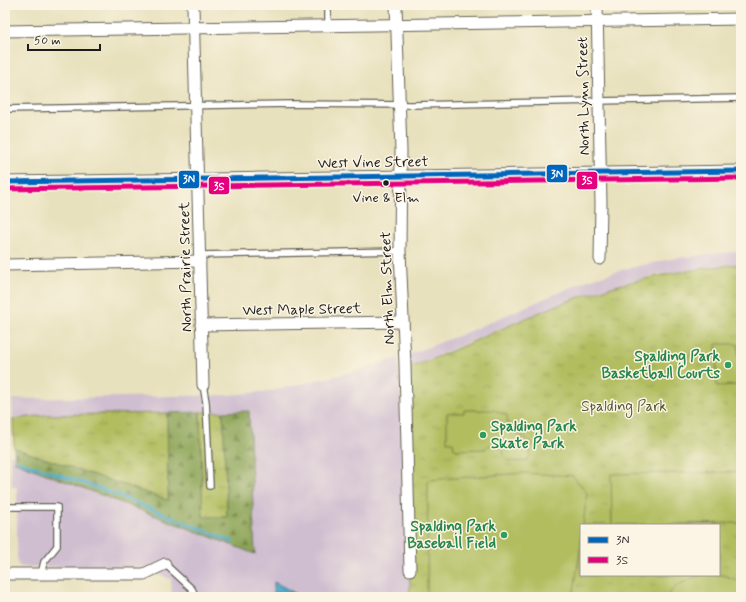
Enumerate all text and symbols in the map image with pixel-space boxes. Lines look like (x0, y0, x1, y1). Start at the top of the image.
scale bar (28, 26, 100, 52)
text: 50 m (34, 33, 61, 49)
street label: North Lynn Street (573, 36, 595, 156)
street label: West Vine Street (317, 152, 429, 174)
line badge: 3N (546, 164, 568, 183)
text: 3N (551, 168, 563, 182)
line badge: 3N (178, 170, 200, 189)
line badge: 3S (576, 171, 598, 190)
text: 3N (183, 173, 195, 187)
text: 3S (581, 174, 593, 188)
line badge: 3S (208, 176, 230, 195)
marker: Vine & Elm (381, 178, 391, 188)
text: 3S (213, 180, 225, 194)
place label: Vine & Elm (352, 189, 420, 207)
street label: North Prairie Street (175, 201, 197, 332)
street label: North Elm Street (376, 231, 400, 345)
street label: West Maple Street (242, 299, 362, 321)
place label: Spalding Park Basketball Courts (601, 347, 721, 384)
marker: Spalding Park Basketball Courts (723, 360, 733, 370)
park label: Spalding Park (581, 397, 667, 418)
place label: Spalding Park Skate Park (491, 417, 577, 454)
marker: Spalding Park Skate Park (478, 430, 488, 440)
place label: Spalding Park Baseball Field (407, 517, 497, 554)
legend (580, 524, 720, 576)
marker: Spalding Park Baseball Field (499, 530, 509, 540)
text: 3N (616, 533, 629, 549)
text: 3S (616, 553, 628, 569)

